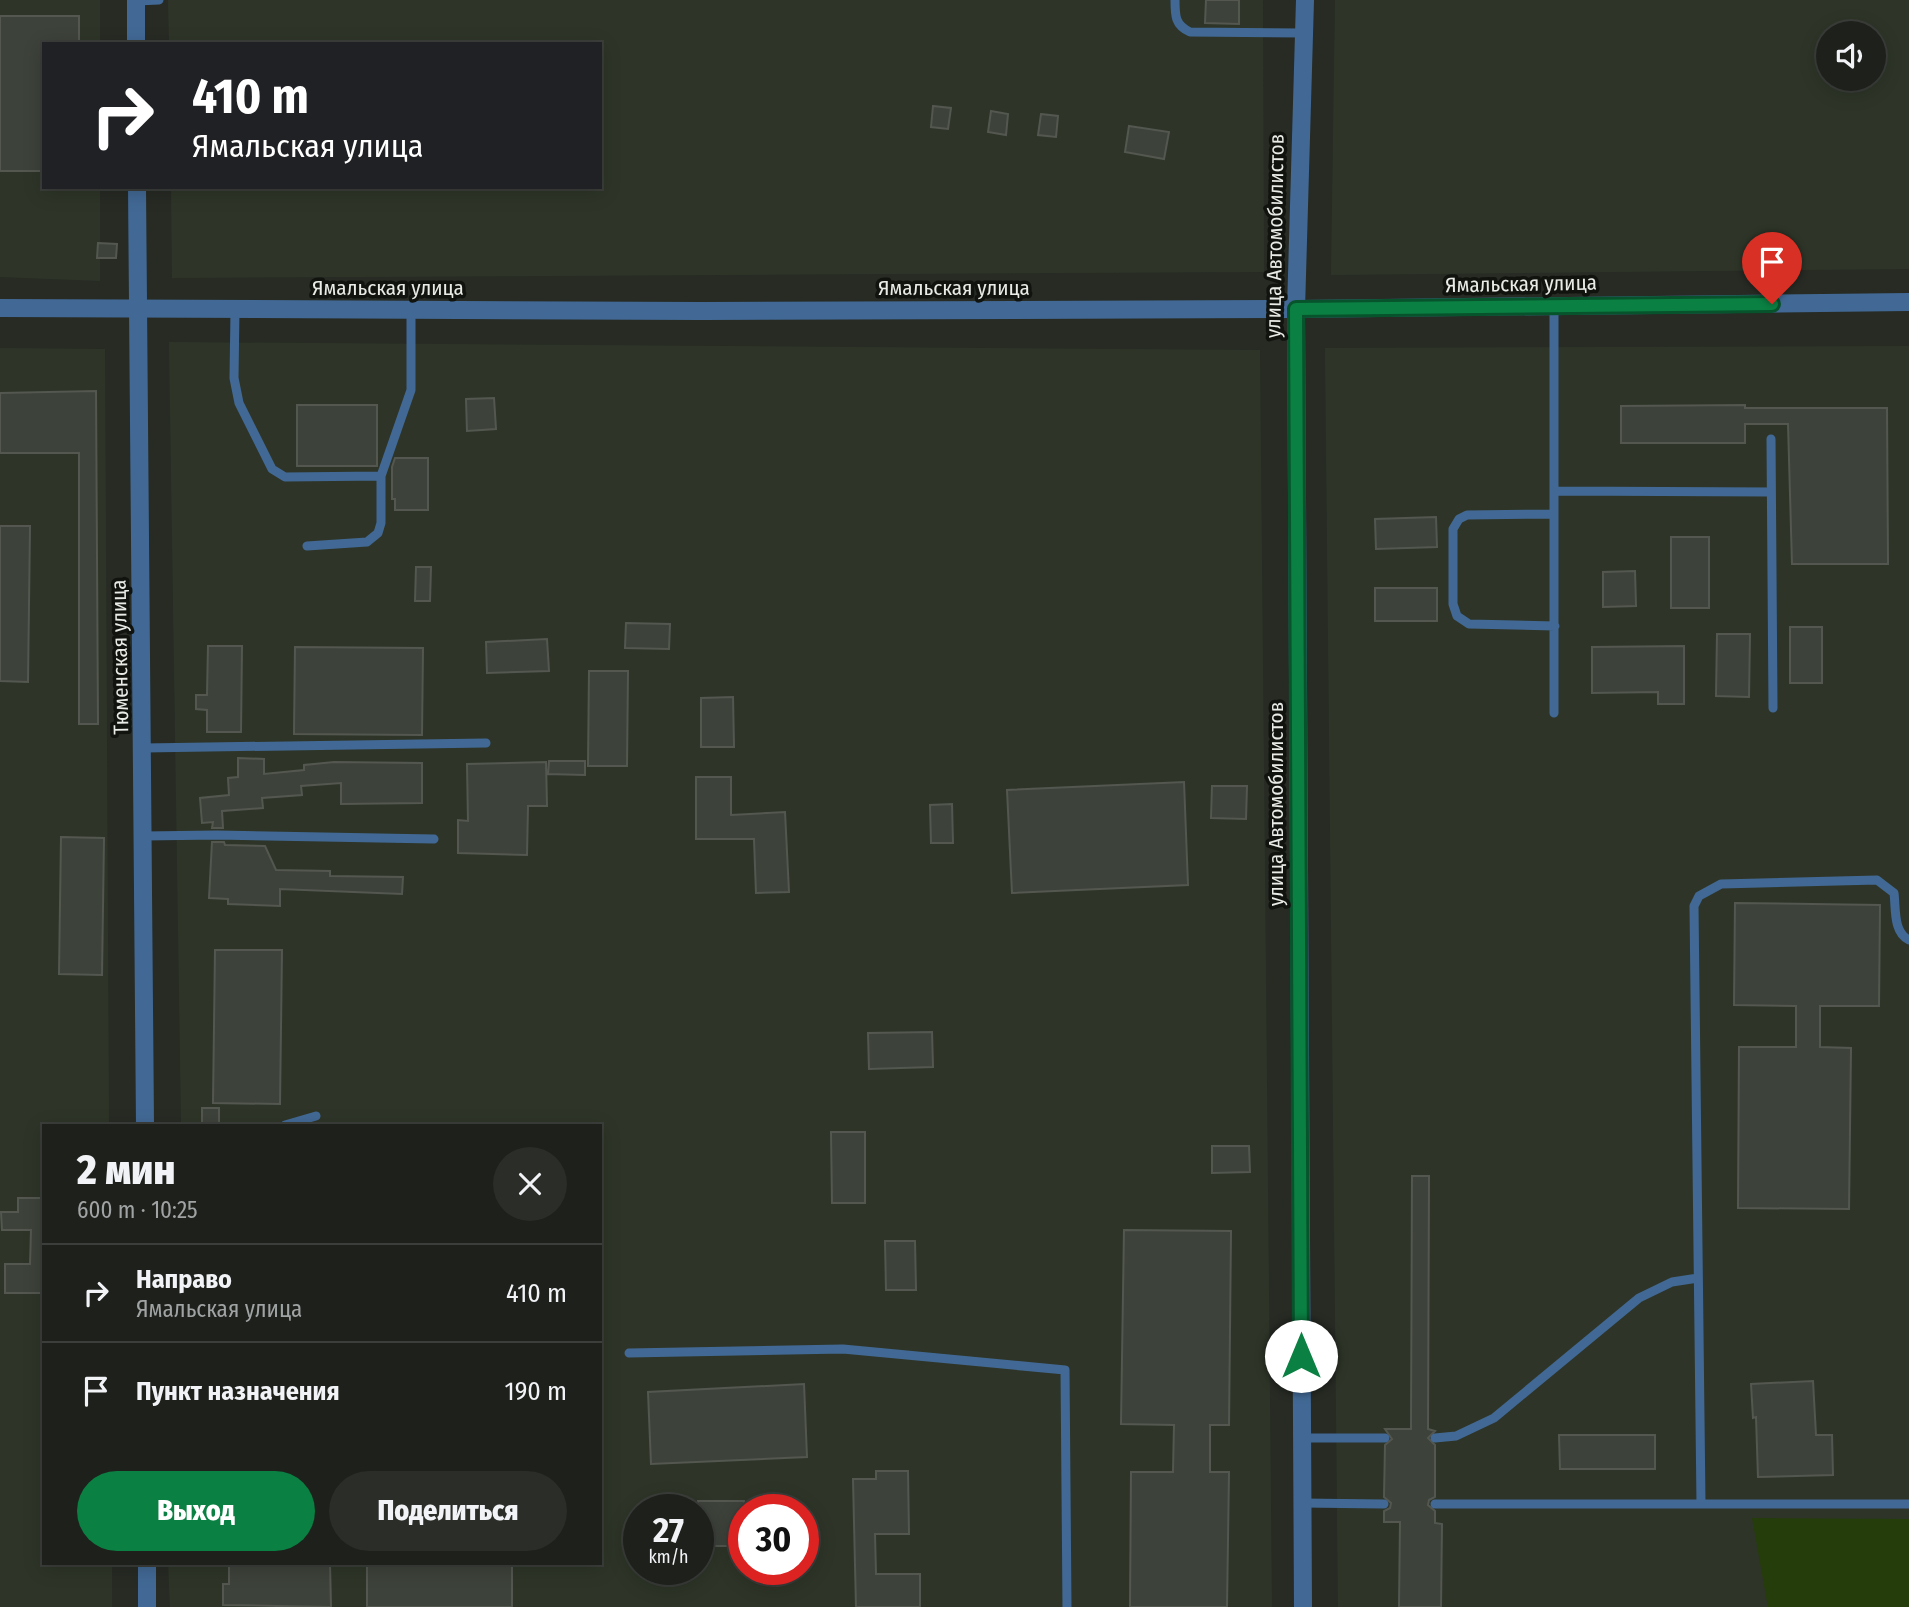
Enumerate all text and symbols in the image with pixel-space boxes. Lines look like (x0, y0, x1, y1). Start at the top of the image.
map controls (1816, 21, 1886, 91)
button: sound (1816, 21, 1886, 91)
text: 410 m (192, 67, 309, 126)
icon: right (77, 70, 168, 161)
text: Ямальская улица (192, 127, 423, 165)
street label: улица Автомобилистов (1260, 134, 1290, 338)
pin (1742, 232, 1802, 304)
icon: arrive (1753, 243, 1791, 281)
street label: Ямальская улица (1445, 270, 1597, 298)
street label: Ямальская улица (312, 275, 464, 301)
street label: Ямальская улица (878, 275, 1030, 301)
street label: Тюменская улица (106, 579, 134, 735)
street label: улица Автомобилистов (1263, 702, 1289, 906)
text: 2 мин (77, 1145, 176, 1195)
button: close (493, 1147, 567, 1221)
text: 600 m · 10:25 (77, 1196, 198, 1224)
text: Направо (136, 1264, 232, 1295)
icon: right (77, 1274, 115, 1312)
text: 410 m (506, 1278, 567, 1309)
text: Ямальская улица (136, 1295, 302, 1323)
position arrow (1264, 1319, 1338, 1393)
icon: arrive (77, 1372, 115, 1410)
text: Пункт назначения (136, 1376, 340, 1407)
text: 190 m (505, 1376, 567, 1407)
button: Выход (77, 1471, 315, 1551)
button: Поделиться (329, 1471, 567, 1551)
speed limit sign: 30 (728, 1494, 819, 1585)
text: 27 (653, 1509, 684, 1551)
text: km/h (648, 1546, 689, 1568)

